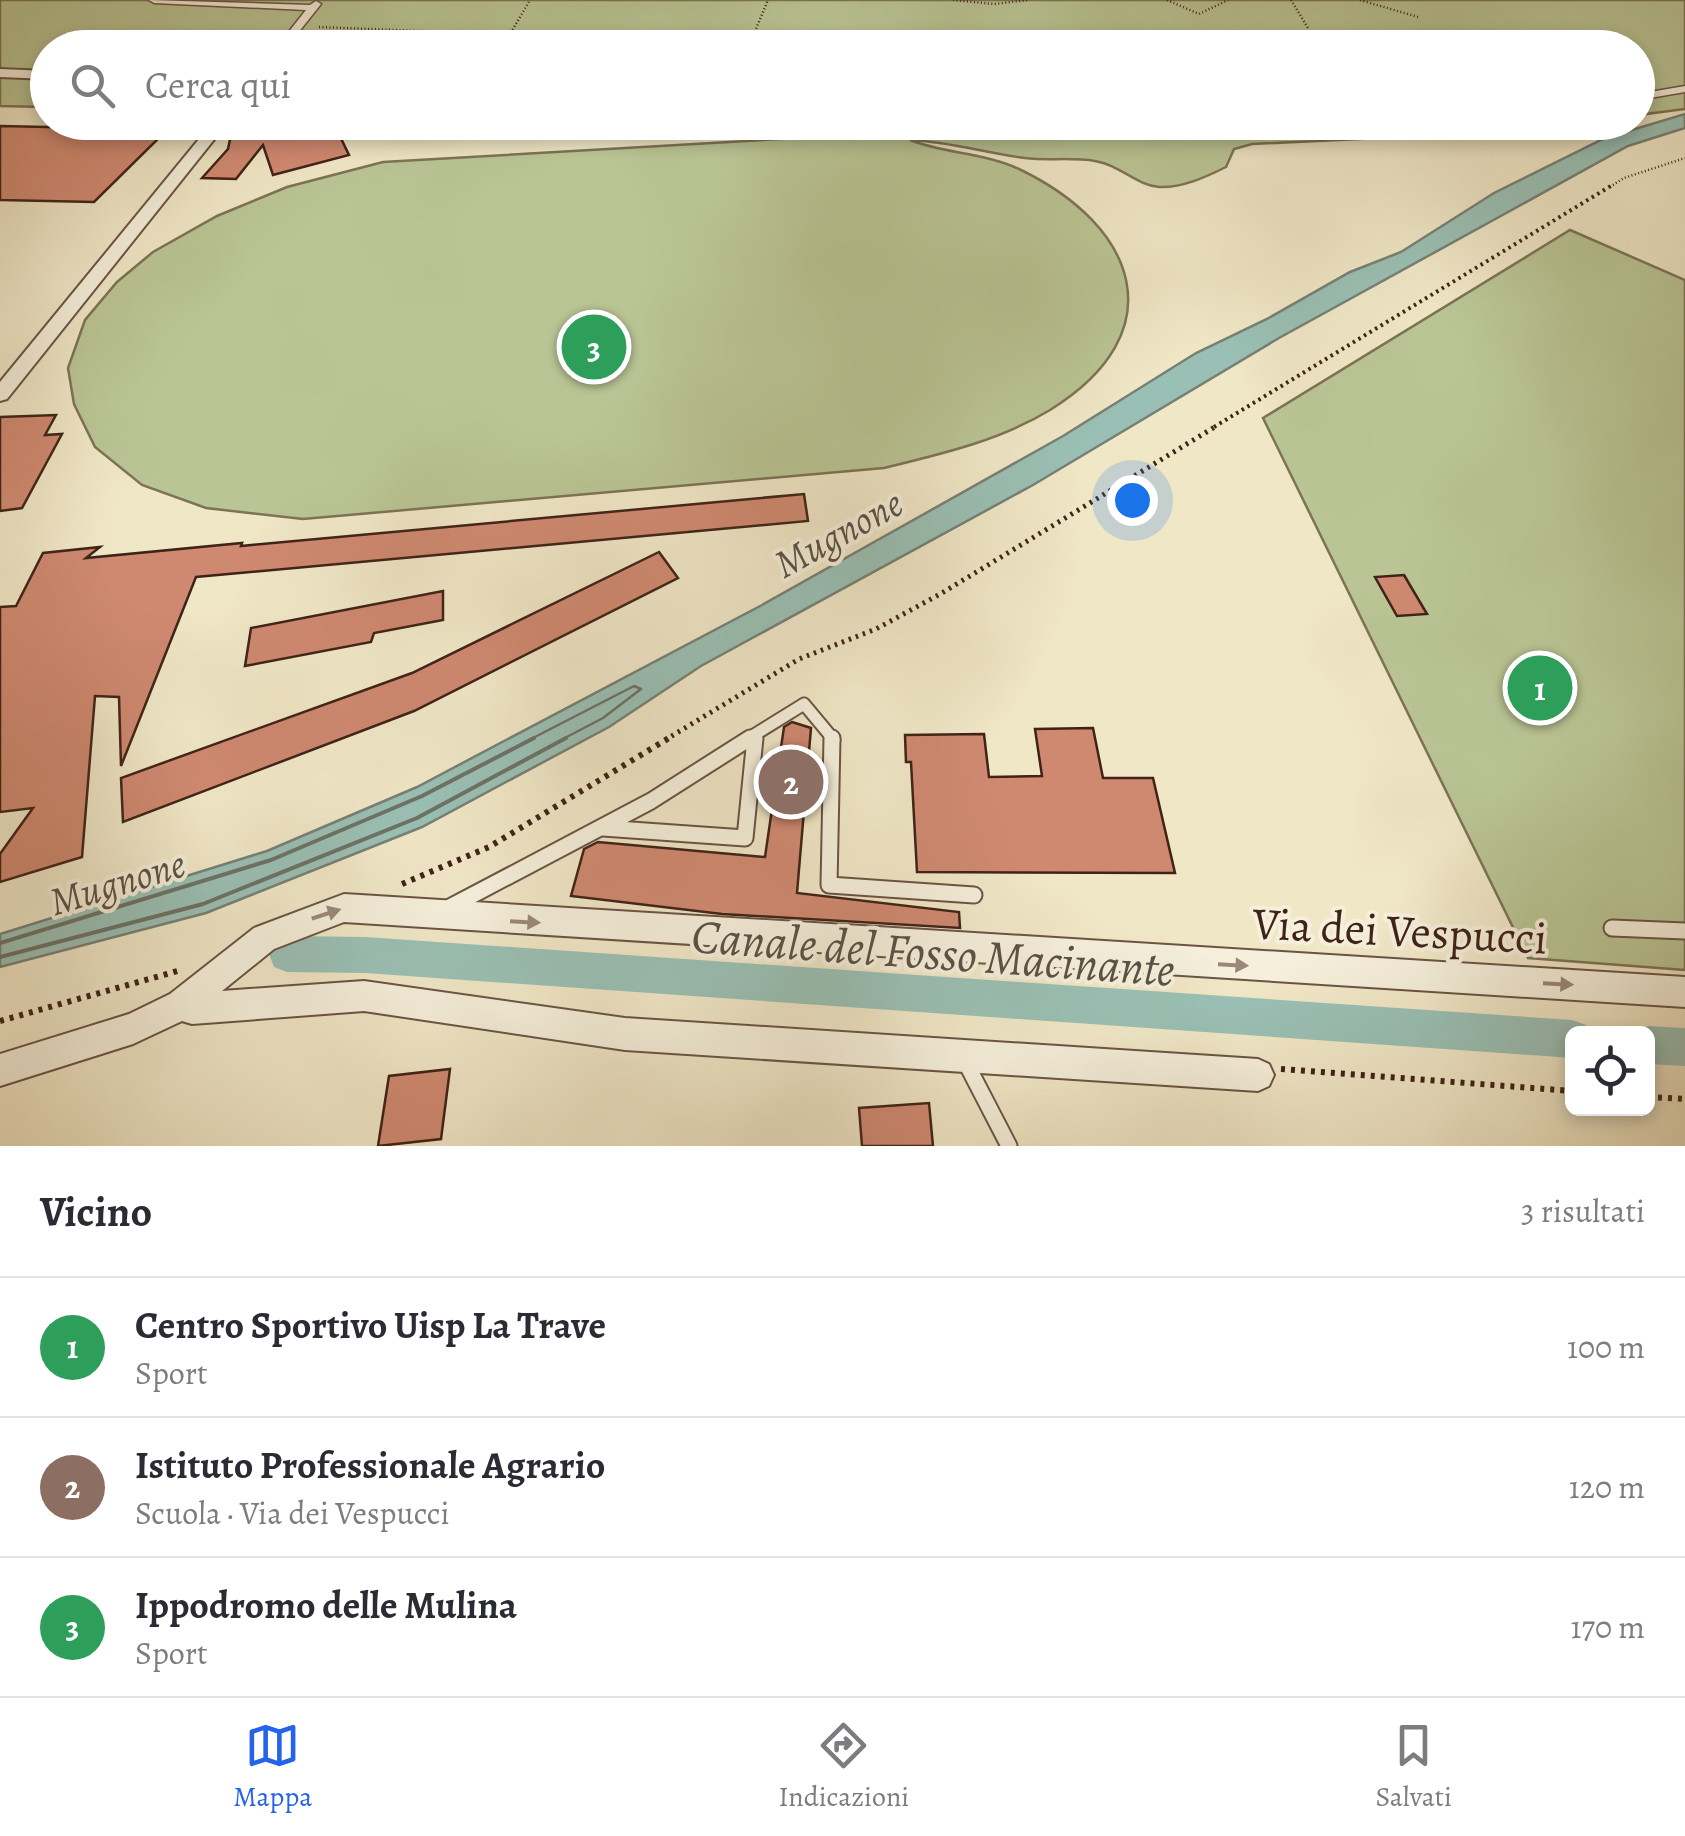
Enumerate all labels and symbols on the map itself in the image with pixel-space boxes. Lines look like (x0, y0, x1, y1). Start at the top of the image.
pin: 3 (562, 310, 626, 384)
your location (1107, 475, 1158, 526)
water label: Mugnone (764, 476, 913, 591)
pin: 1 (1508, 650, 1572, 726)
pin: 2 (758, 744, 824, 820)
water label: Mugnone (42, 836, 192, 929)
street label: Via dei Vespucci (1250, 892, 1549, 970)
water label: Canale del Fosso Macinante (689, 903, 1177, 1003)
one-way arrow (312, 906, 342, 921)
one-way arrow (509, 914, 541, 930)
one-way arrow (1218, 957, 1250, 973)
one-way arrow (1542, 976, 1574, 992)

